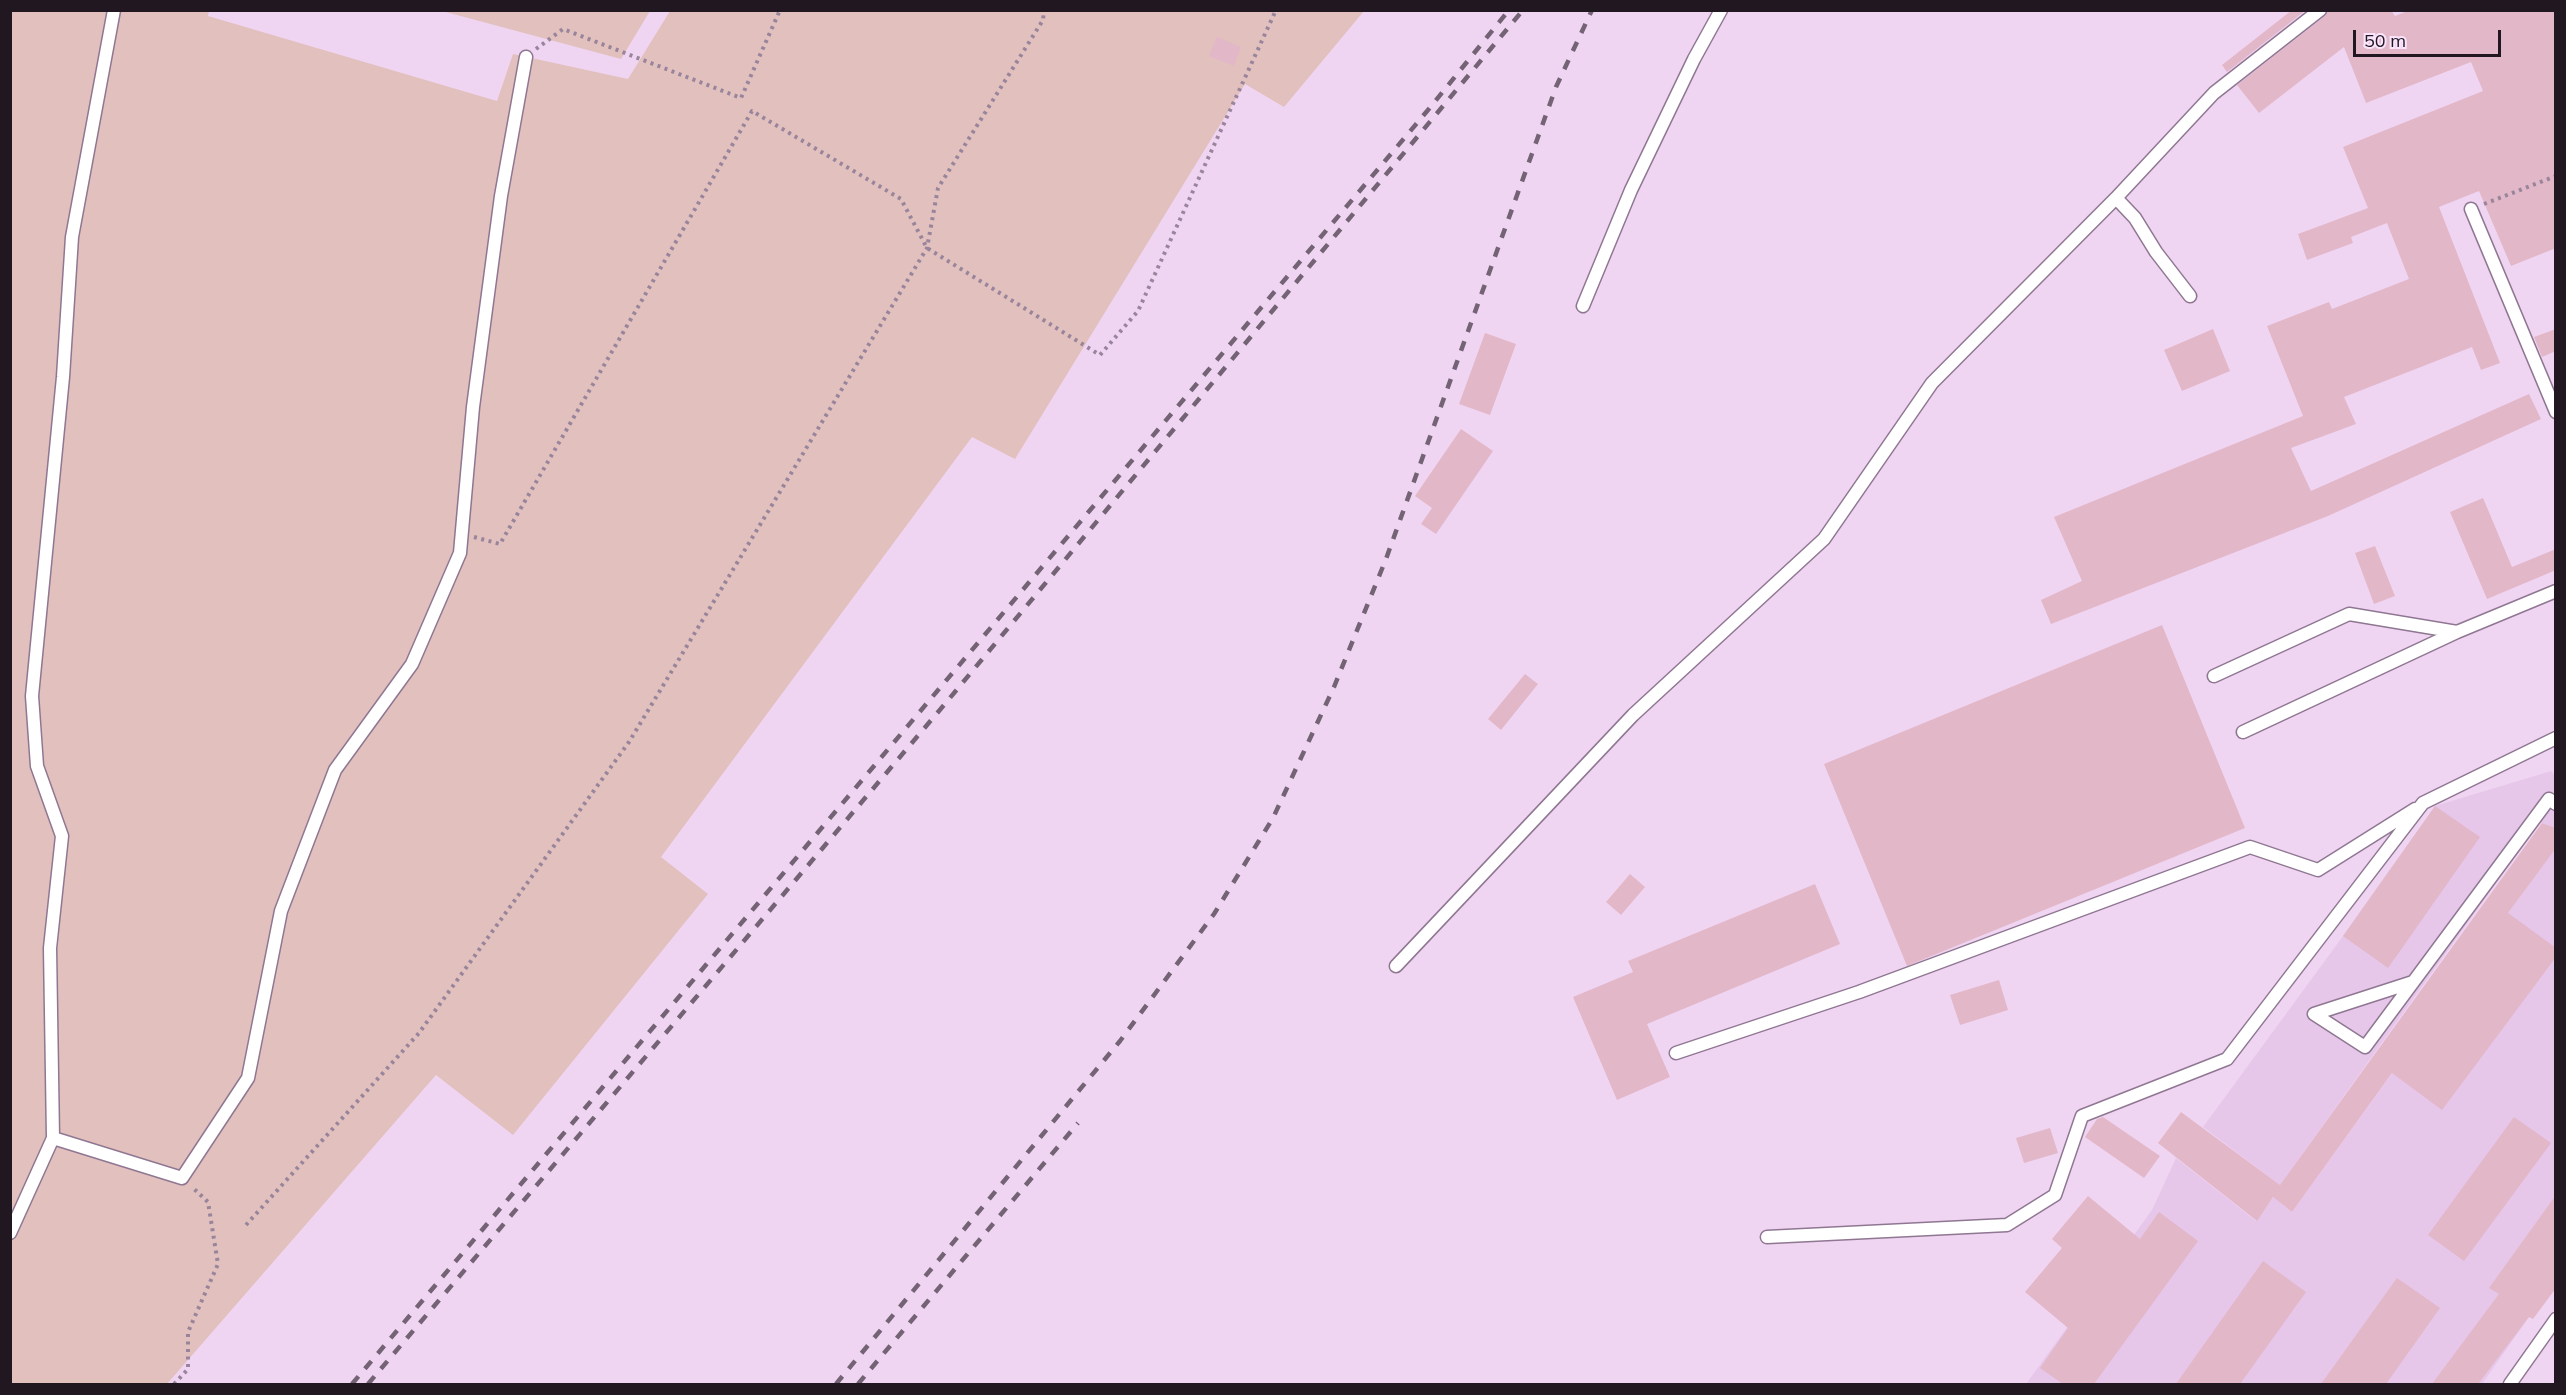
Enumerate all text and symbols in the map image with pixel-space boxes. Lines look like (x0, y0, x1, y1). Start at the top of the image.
scale bar (2356, 18, 2504, 56)
text: 50 m (2364, 29, 2406, 52)

